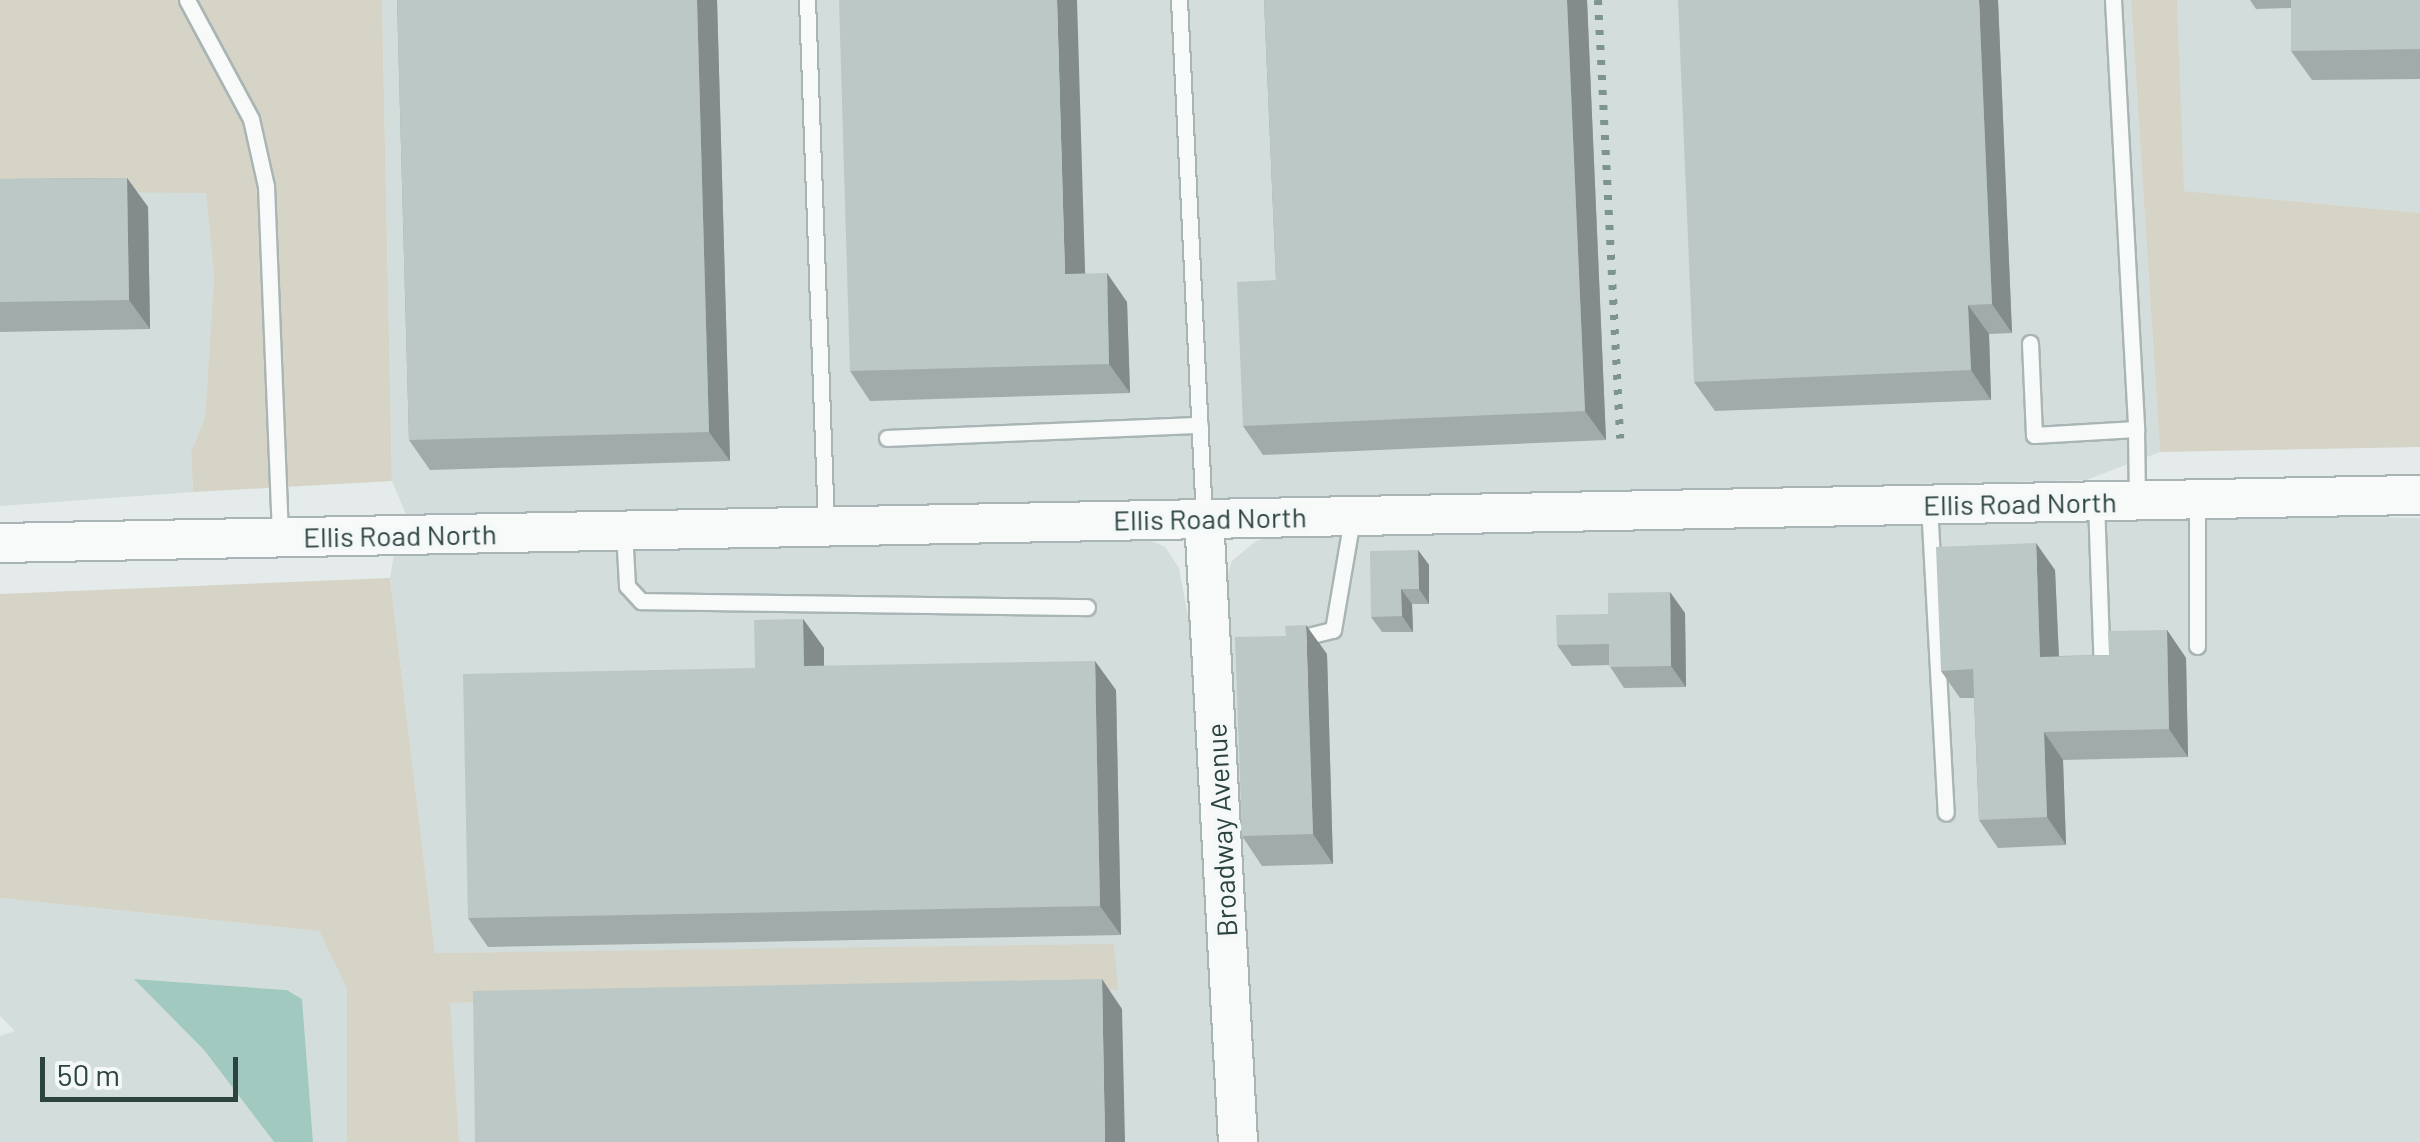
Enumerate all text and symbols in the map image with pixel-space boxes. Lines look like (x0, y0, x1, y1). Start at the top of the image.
street label: Ellis Road North (1923, 485, 2117, 521)
street label: Ellis Road North (1113, 500, 1307, 536)
street label: Ellis Road North (303, 517, 497, 553)
street label: Broadway Avenue (1199, 722, 1243, 938)
scale bar (45, 1037, 242, 1099)
text: 50 m (57, 1056, 120, 1092)

